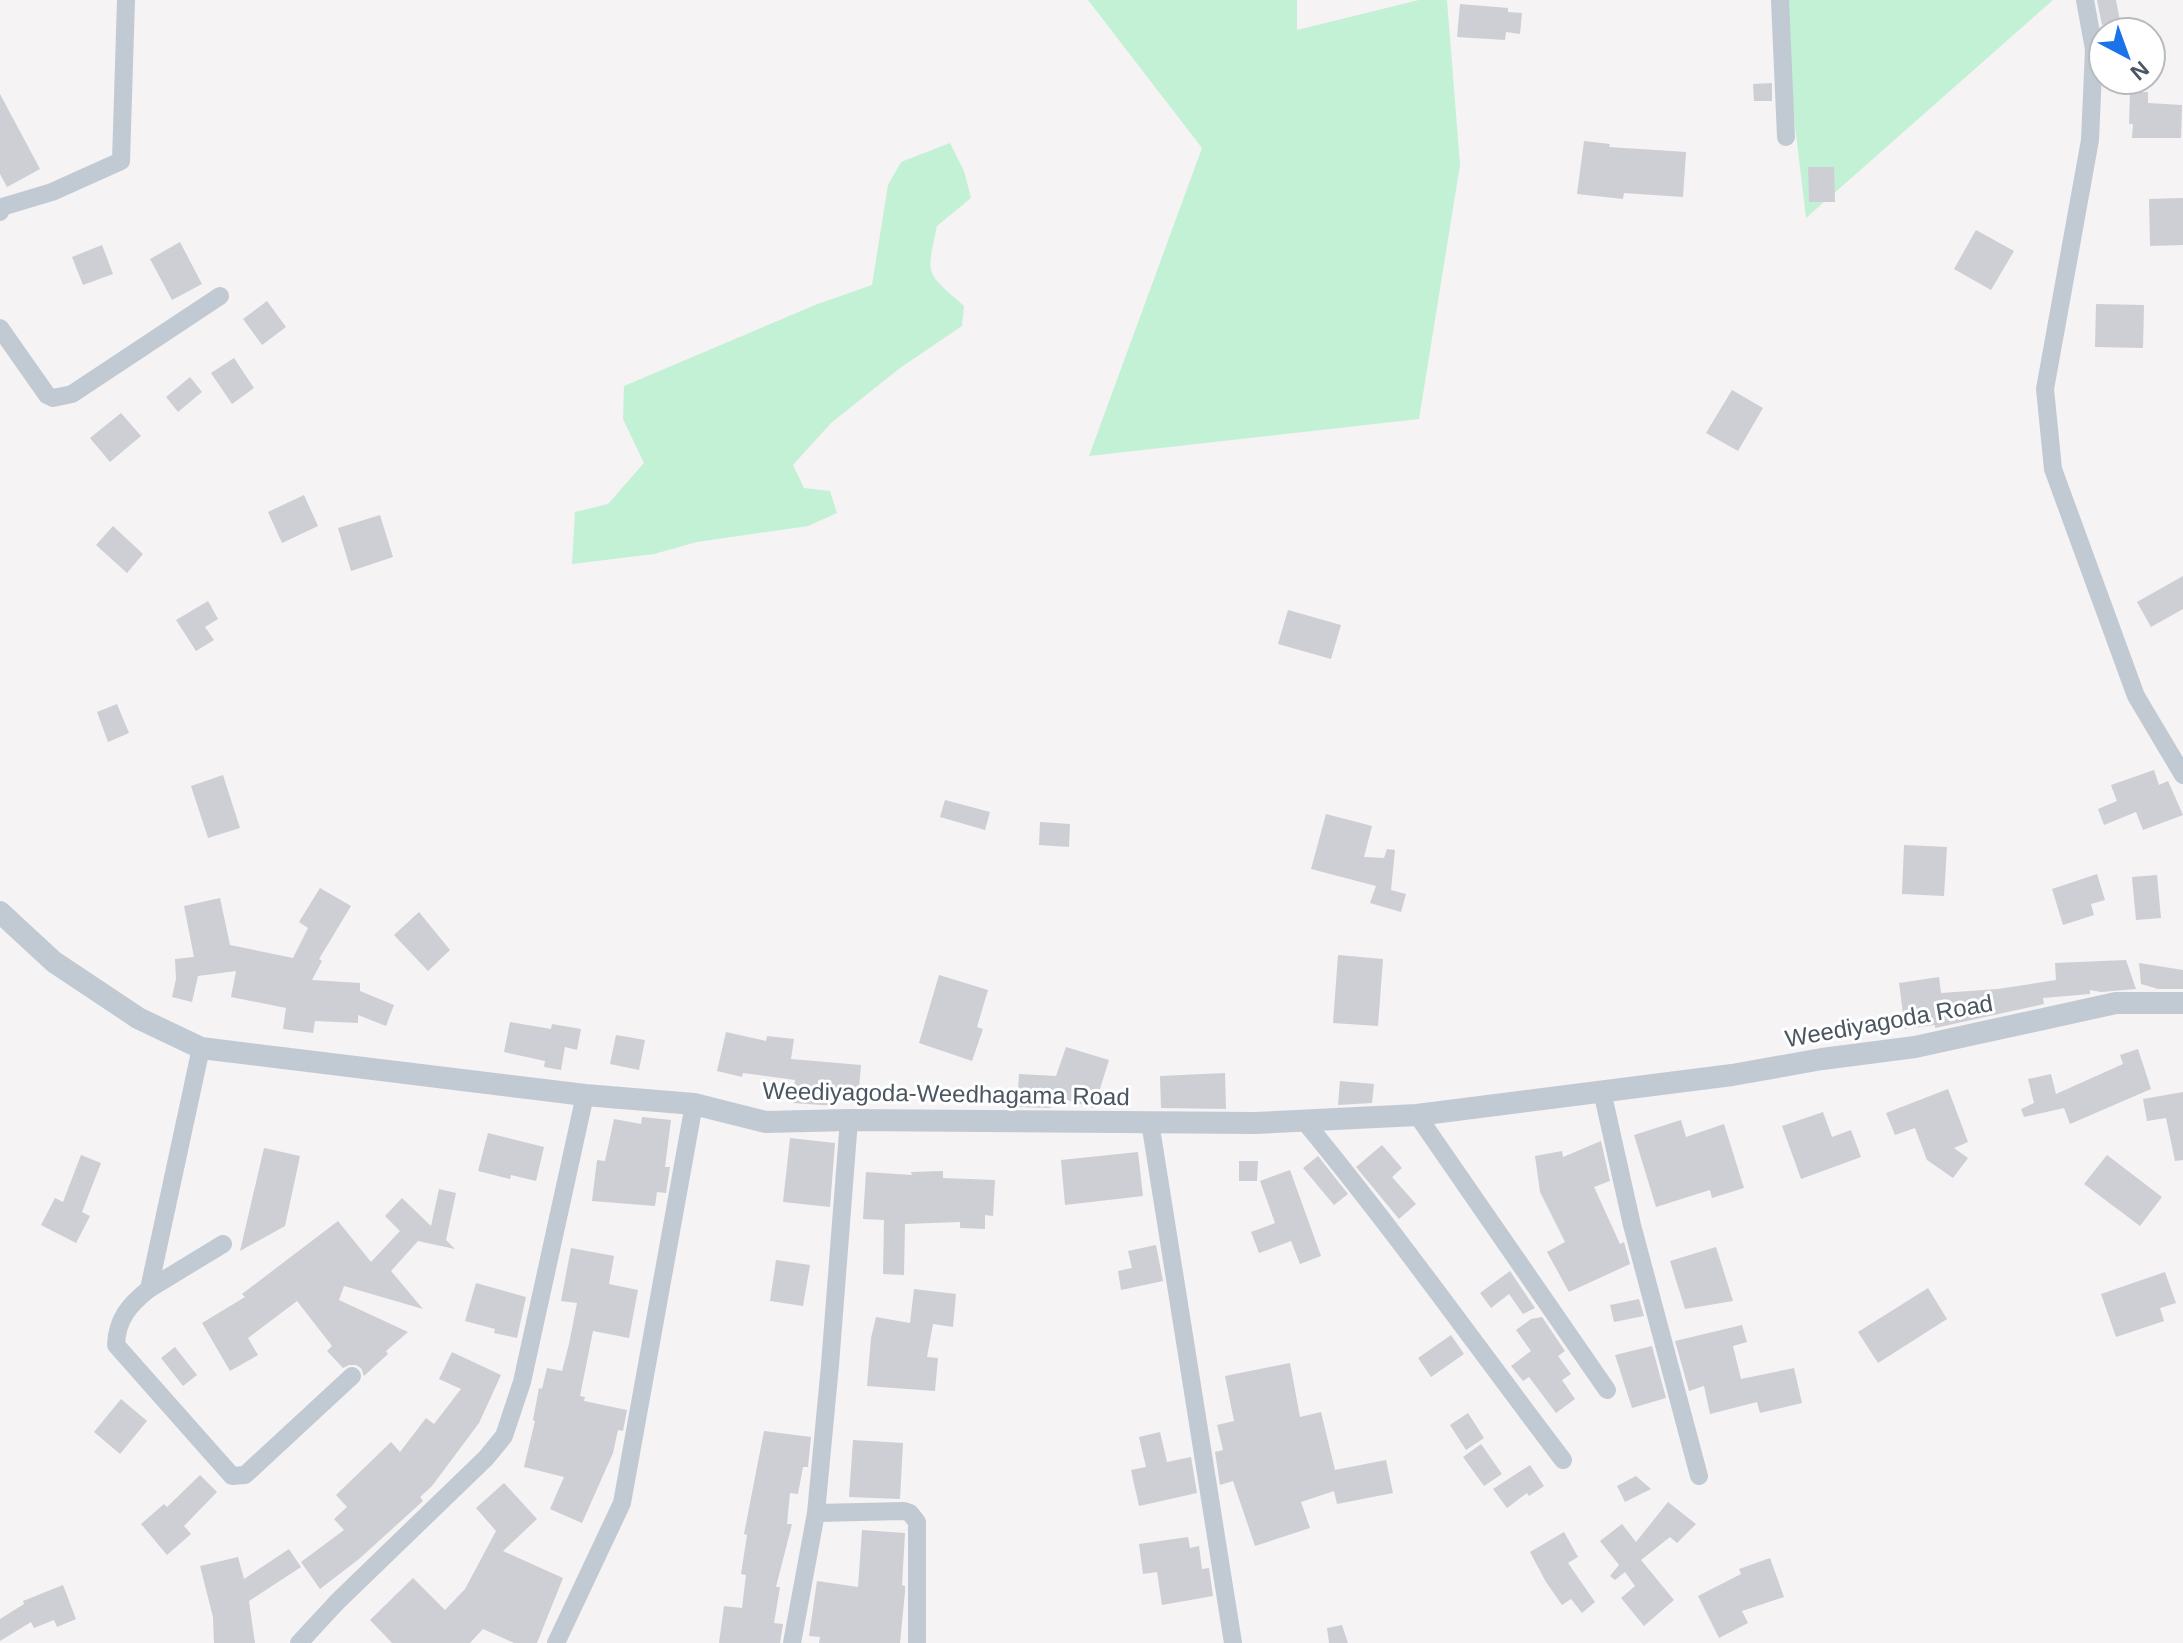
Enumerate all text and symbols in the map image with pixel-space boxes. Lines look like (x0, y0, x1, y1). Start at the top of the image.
north arrow (2087, 16, 2167, 96)
text: N (2126, 56, 2154, 85)
street label: Weediyagoda Road (1783, 989, 1995, 1052)
street label: Weediyagoda-Weedhagama Road (762, 1077, 1130, 1110)

